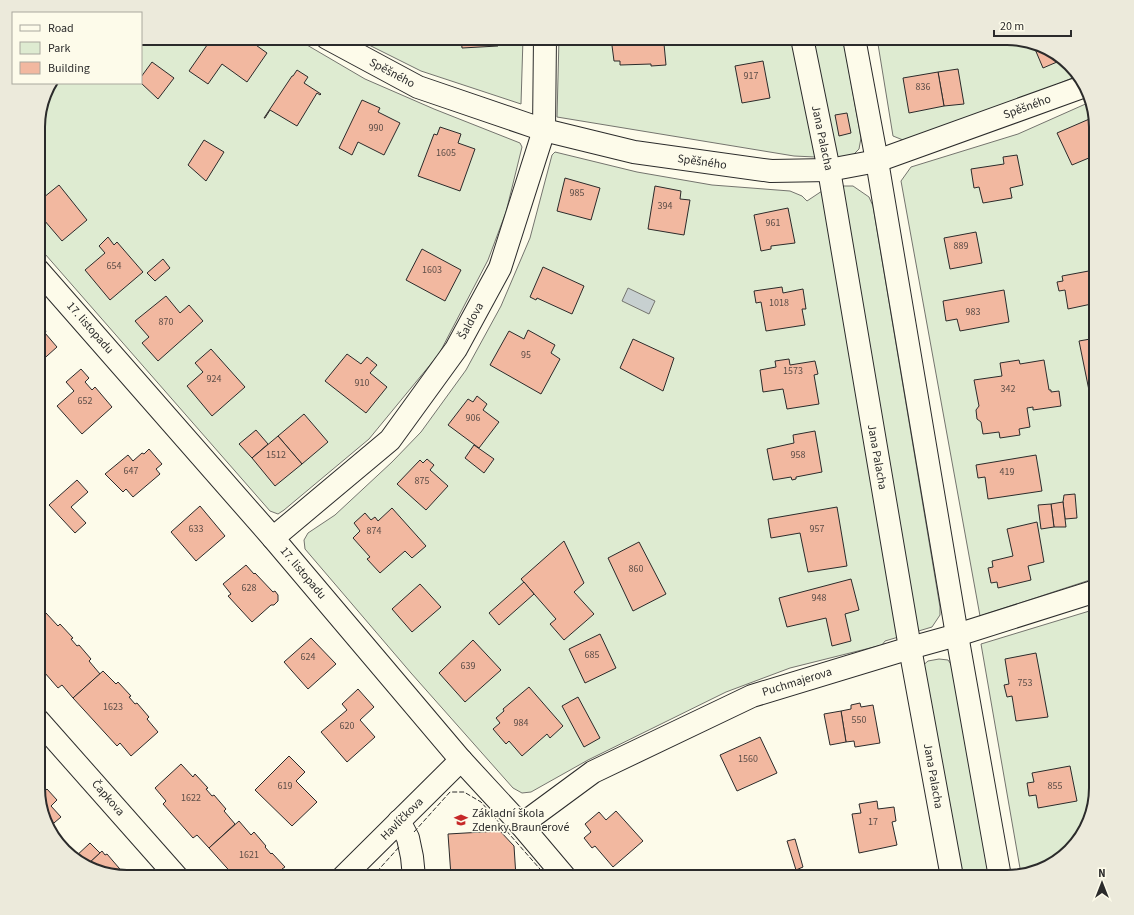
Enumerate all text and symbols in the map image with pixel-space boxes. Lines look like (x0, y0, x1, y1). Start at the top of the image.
legend (12, 12, 142, 84)
scale bar (994, 12, 1071, 38)
text: 20 m (1000, 18, 1024, 35)
text: Road (48, 20, 74, 37)
text: Park (48, 40, 70, 57)
street label: Spěšného (366, 54, 418, 92)
text: Building (48, 60, 90, 77)
house number: 917 (744, 69, 758, 83)
house number: 836 (916, 80, 930, 94)
street label: Spěšného (1001, 91, 1053, 123)
street label: Jana Palacha (807, 104, 837, 172)
house number: 990 (369, 121, 383, 135)
house number: 1605 (436, 146, 456, 160)
street label: Spěšného (676, 150, 728, 174)
house number: 985 (570, 186, 584, 200)
house number: 394 (658, 199, 672, 213)
house number: 961 (766, 216, 780, 230)
house number: 889 (954, 239, 968, 253)
house number: 654 (107, 259, 121, 273)
house number: 1603 (422, 263, 442, 277)
house number: 1018 (769, 296, 789, 310)
street label: 17. listopadu (63, 298, 117, 358)
street label: Šaldova (454, 299, 488, 343)
house number: 983 (966, 305, 980, 319)
house number: 870 (159, 315, 173, 329)
house number: 95 (521, 348, 531, 362)
house number: 1573 (783, 364, 803, 378)
house number: 924 (207, 372, 221, 386)
house number: 910 (355, 376, 369, 390)
house number: 342 (1001, 382, 1015, 396)
house number: 652 (78, 394, 92, 408)
house number: 906 (466, 411, 480, 425)
street label: Jana Palacha (863, 423, 891, 491)
house number: 1512 (266, 448, 286, 462)
house number: 958 (791, 448, 805, 462)
house number: 647 (124, 464, 138, 478)
house number: 419 (1000, 465, 1014, 479)
house number: 875 (415, 474, 429, 488)
house number: 633 (189, 522, 203, 536)
house number: 957 (810, 522, 824, 536)
house number: 874 (367, 524, 381, 538)
street label: 17. listopadu (276, 543, 330, 603)
house number: 860 (629, 562, 643, 576)
house number: 628 (242, 581, 256, 595)
house number: 948 (812, 591, 826, 605)
house number: 685 (585, 648, 599, 662)
house number: 624 (301, 650, 315, 664)
house number: 639 (461, 659, 475, 673)
street label: Puchmajerova (760, 663, 834, 701)
house number: 753 (1018, 676, 1032, 690)
house number: 1623 (103, 700, 123, 714)
house number: 550 (852, 713, 866, 727)
house number: 984 (514, 716, 528, 730)
house number: 620 (340, 719, 354, 733)
street label: Jana Palacha (919, 742, 947, 810)
house number: 1560 (738, 752, 758, 766)
street label: Čapkova (87, 776, 129, 820)
house number: 619 (278, 779, 292, 793)
house number: 855 (1048, 779, 1062, 793)
house number: 1622 (181, 791, 201, 805)
street label: Havlíčkova (377, 794, 427, 844)
place label: Základní škola Zdenky Braunerové (472, 805, 569, 836)
school or university icon: Základní škola Zdenky Braunerové (453, 812, 469, 828)
house number: 17 (868, 815, 878, 829)
house number: 1621 (239, 848, 259, 862)
north arrow (1082, 863, 1122, 903)
text: N (1098, 866, 1106, 881)

